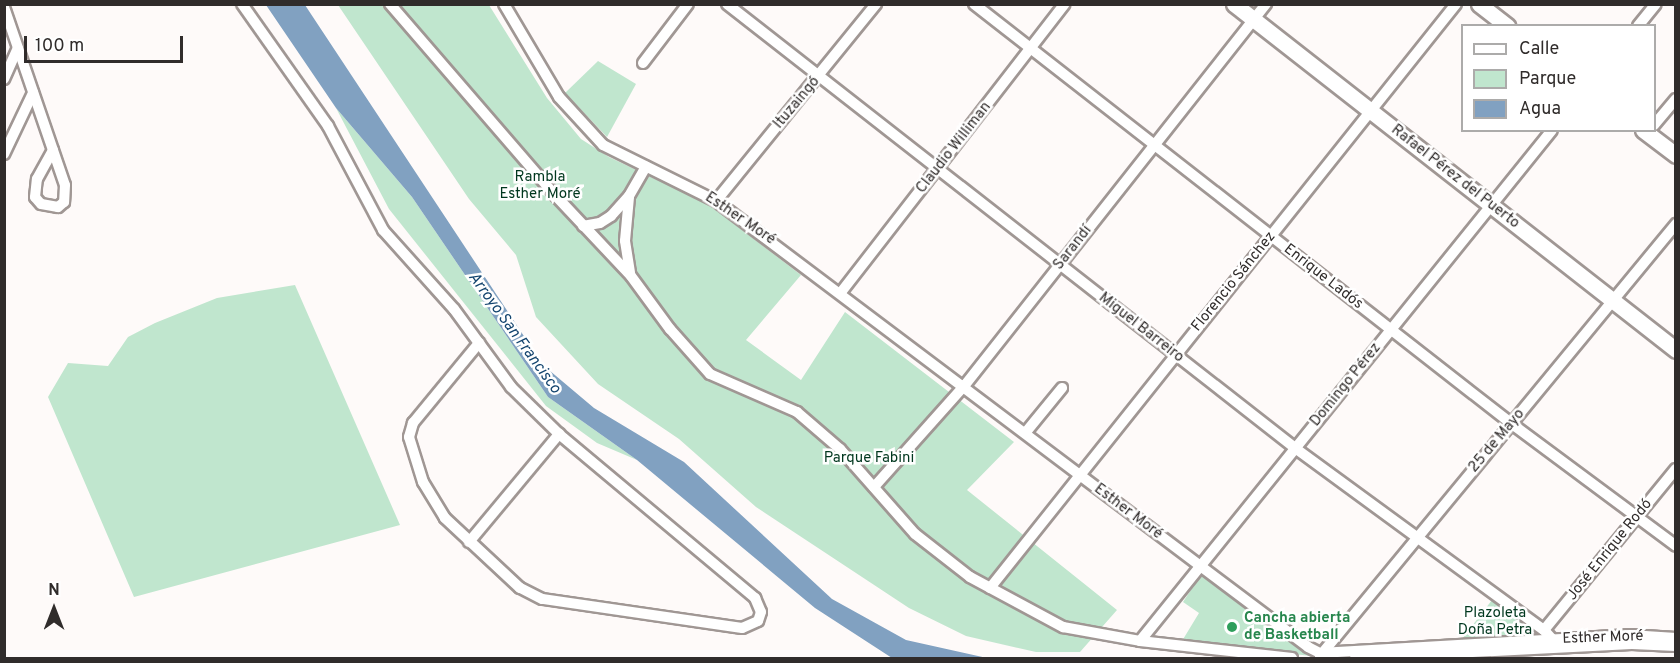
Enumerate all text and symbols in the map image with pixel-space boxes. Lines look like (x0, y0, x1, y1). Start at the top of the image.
scale bar (27, 24, 186, 62)
legend (1461, 24, 1656, 132)
text: 100 m (35, 35, 84, 58)
text: Calle (1519, 38, 1559, 61)
text: Parque (1519, 68, 1576, 91)
street label: Ituzaingó (770, 73, 824, 133)
text: Agua (1519, 98, 1561, 121)
street label: Claudio Williman (913, 99, 995, 197)
street label: Rafael Pérez del Puerto (1387, 121, 1523, 233)
park label: Rambla Esther Moré (499, 168, 581, 203)
street label: Esther Moré (701, 189, 779, 249)
street label: Sarandí (1050, 222, 1096, 274)
street label: Florencio Sánchez (1188, 228, 1280, 336)
street label: Enrique Ladós (1280, 240, 1366, 314)
water label: Arroyo San Francisco (464, 269, 564, 397)
street label: Miguel Barreiro (1095, 289, 1187, 367)
street label: Domingo Pérez (1307, 340, 1385, 430)
street label: 25 de Mayo (1465, 405, 1529, 477)
park label: Parque Fabini (824, 450, 914, 468)
street label: Esther Moré (1090, 480, 1166, 544)
street label: José Enrique Rodó (1564, 496, 1656, 604)
north arrow (24, 579, 84, 639)
text: N (48, 581, 60, 601)
park label: Plazoleta Doña Petra (1458, 604, 1532, 639)
place label: Cancha abierta de Basketball (1244, 609, 1350, 644)
marker: Cancha abierta de Basketball (1225, 620, 1239, 634)
street label: Esther Moré (1562, 628, 1644, 648)

